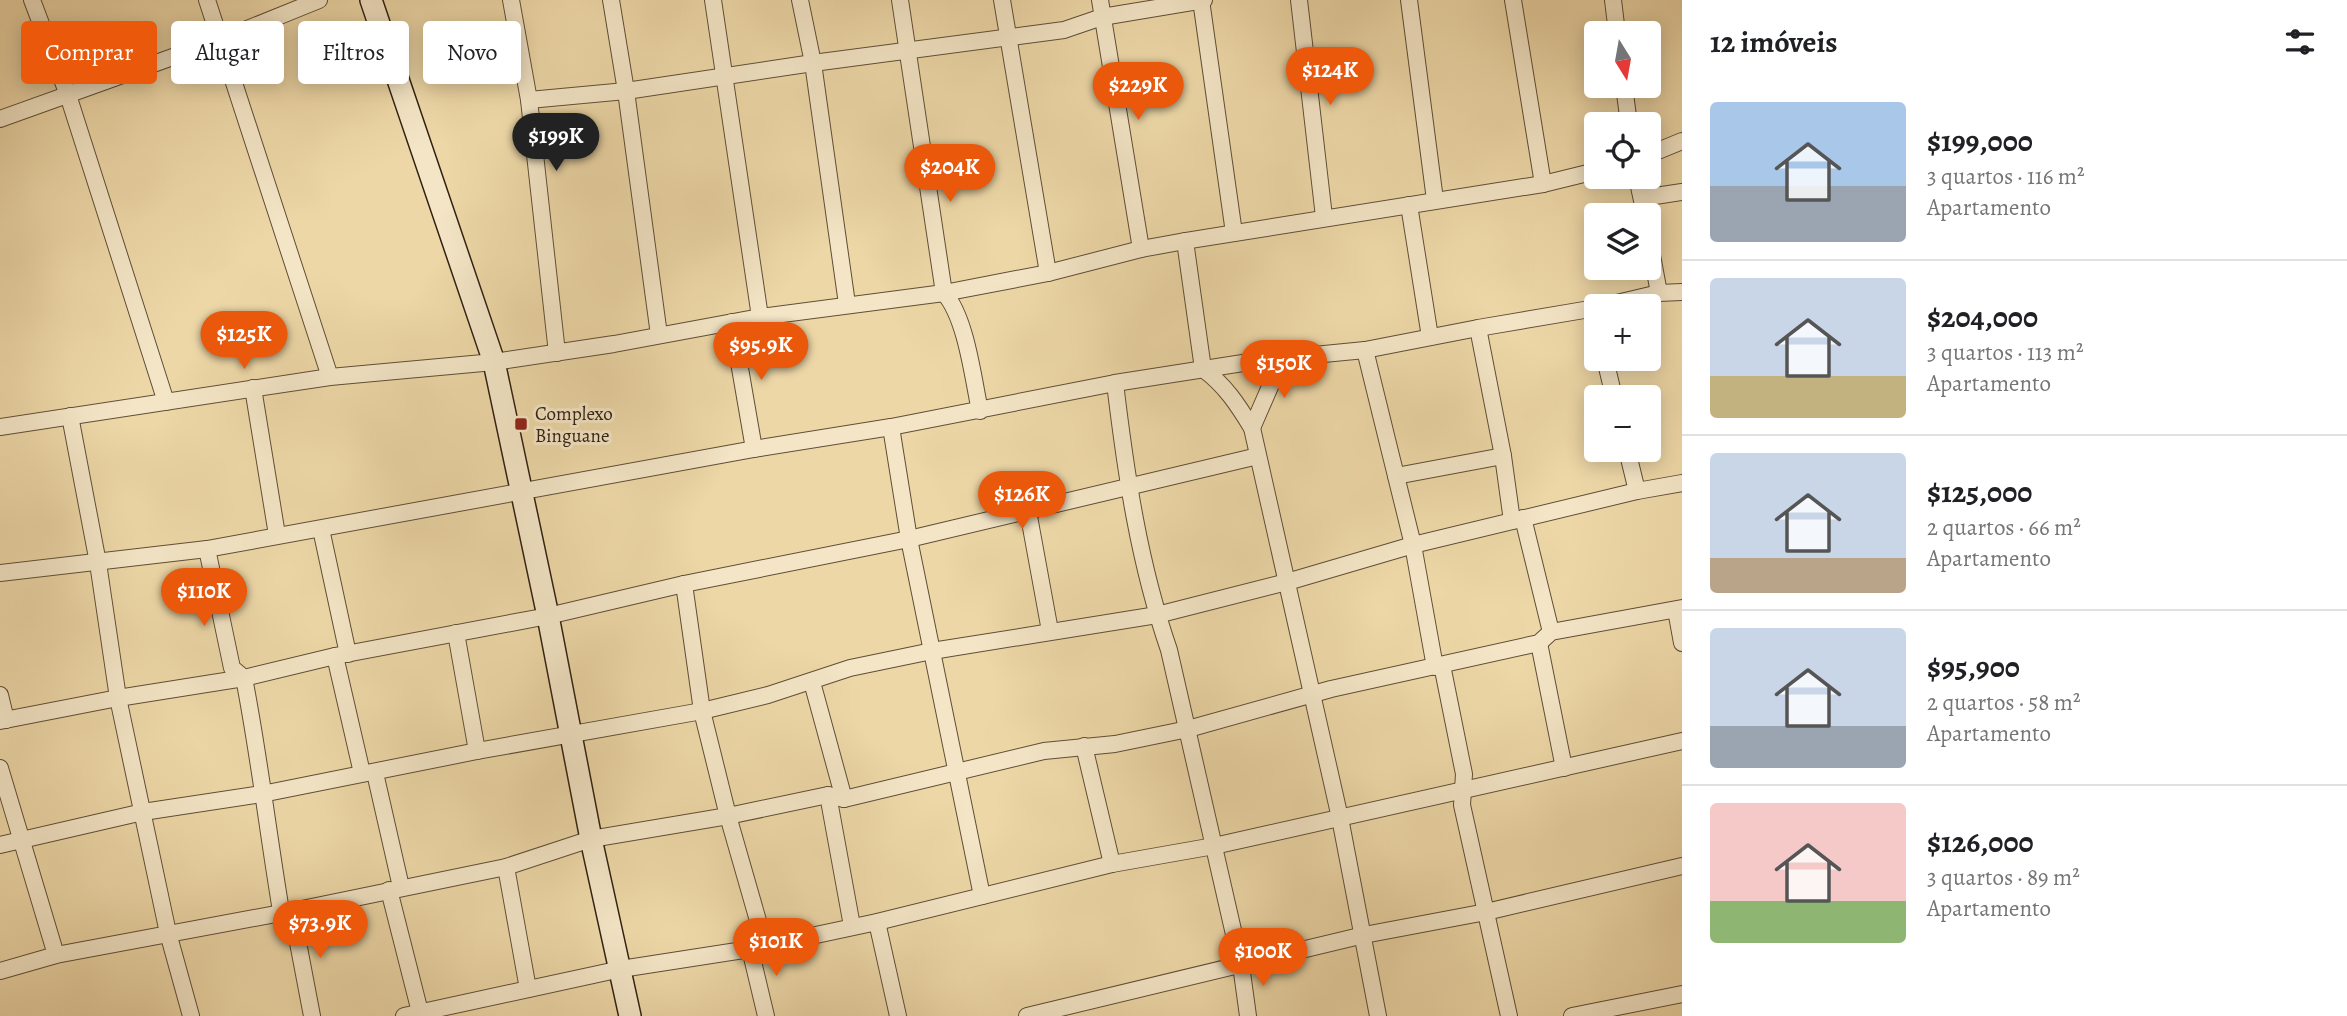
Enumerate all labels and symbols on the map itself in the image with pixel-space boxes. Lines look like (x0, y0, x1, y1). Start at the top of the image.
north arrow (1584, 21, 1661, 98)
pin: $124K (1281, 48, 1379, 107)
pin: $229K (1089, 62, 1187, 122)
pin: $199K (507, 114, 605, 173)
pin: $204K (901, 144, 999, 204)
pin: $125K (195, 312, 293, 371)
pin: $95.9K (704, 322, 818, 382)
pin: $150K (1235, 340, 1333, 400)
place label: Complexo Binguane (535, 401, 613, 449)
marker: Complexo Binguane (513, 416, 529, 432)
pin: $126K (973, 472, 1071, 531)
pin: $110K (155, 568, 253, 628)
pin: $73.9K (263, 900, 377, 960)
pin: $101K (727, 918, 825, 978)
pin: $100K (1214, 928, 1312, 988)

